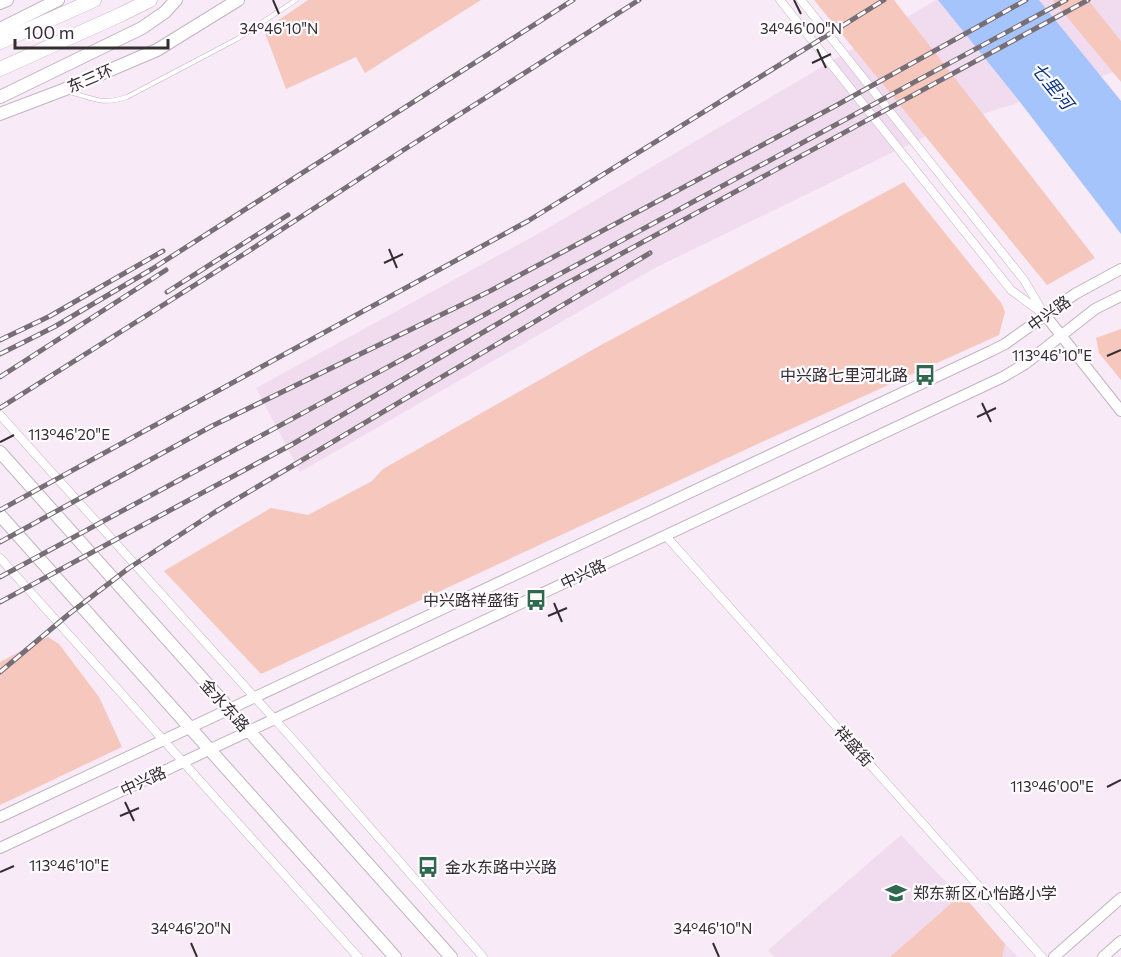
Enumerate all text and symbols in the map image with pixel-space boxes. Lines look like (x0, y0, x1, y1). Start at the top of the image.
scale bar (15, 12, 168, 50)
text: 34°46'10"N (240, 19, 318, 37)
text: 34°46'00"N (760, 19, 842, 37)
text: 100 m (24, 21, 74, 43)
water label: 七里河 (1027, 57, 1080, 116)
street label: 东三环 (64, 59, 116, 96)
street label: 中兴路 (1024, 291, 1074, 334)
text: 113°46'10"E (1012, 346, 1092, 364)
bus stop icon: 中兴路七里河北路 (913, 363, 937, 387)
place label: 中兴路七里河北路 (780, 365, 908, 384)
text: 113°46'20"E (28, 425, 110, 443)
street label: 中兴路 (557, 555, 609, 592)
bus stop icon: 中兴路祥盛街 (524, 588, 548, 612)
place label: 中兴路祥盛街 (423, 590, 519, 609)
street label: 金水东路 (197, 675, 254, 735)
street label: 祥盛街 (831, 721, 877, 770)
street label: 中兴路 (117, 762, 169, 799)
text: 113°46'00"E (1010, 777, 1094, 795)
bus stop icon: 金水东路中兴路 (416, 855, 440, 879)
text: 113°46'10"E (29, 856, 109, 874)
place label: 金水东路中兴路 (445, 857, 557, 876)
school or university icon: 郑东新区心怡路小学 (884, 881, 908, 905)
place label: 郑东新区心怡路小学 (913, 883, 1057, 902)
text: 34°46'20"N (151, 919, 231, 937)
text: 34°46'10"N (674, 919, 752, 937)

